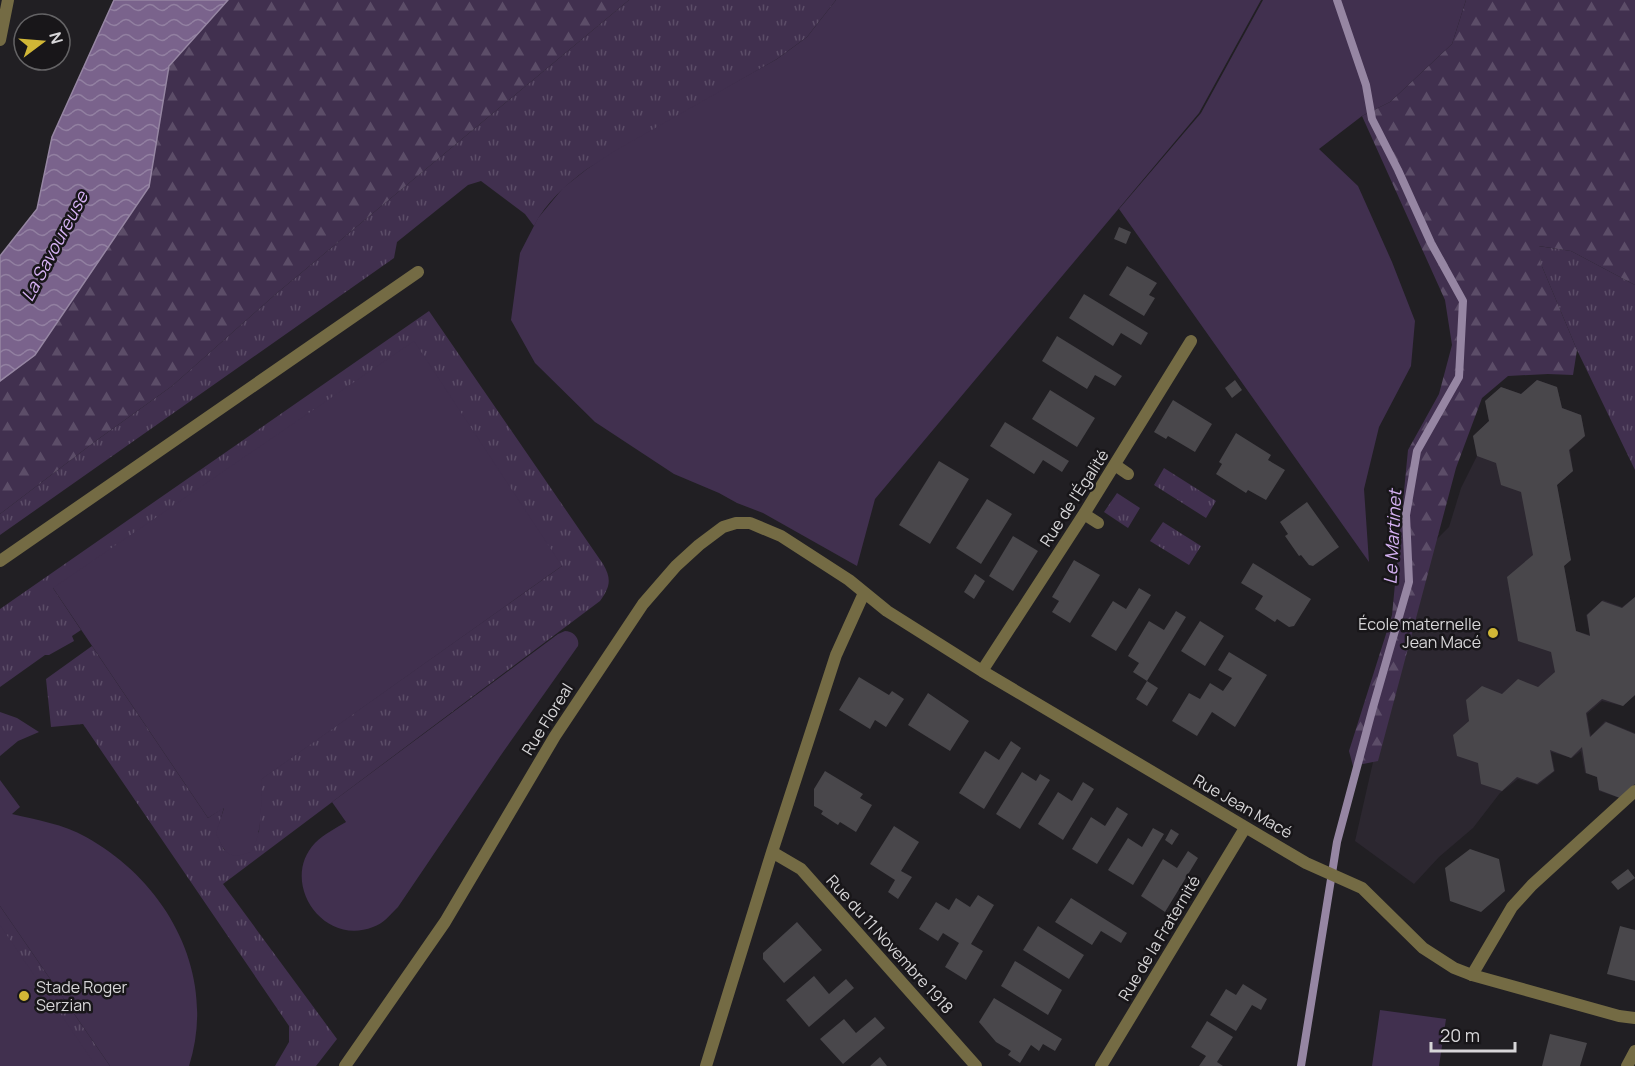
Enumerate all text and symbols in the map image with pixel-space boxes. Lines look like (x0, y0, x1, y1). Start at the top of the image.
north arrow (12, 12, 72, 72)
text: N (44, 29, 69, 46)
water label: La Savoureuse (15, 186, 94, 305)
street label: Rue de l'Égalité (1034, 445, 1114, 551)
water label: Le Martinet (1378, 487, 1407, 585)
place label: École maternelle Jean Macé (1358, 613, 1481, 653)
marker: École maternelle Jean Macé (1486, 626, 1500, 640)
street label: Rue Floreal (516, 679, 578, 759)
street label: Rue Jean Macé (1189, 769, 1297, 843)
street label: Rue du 11 Novembre 1918 (822, 870, 958, 1018)
street label: Rue de la Fraternité (1113, 871, 1205, 1005)
place label: Stade Roger Serzian (36, 976, 128, 1016)
marker: Stade Roger Serzian (17, 989, 31, 1003)
scale bar (1431, 1015, 1515, 1053)
text: 20 m (1440, 1023, 1480, 1047)

